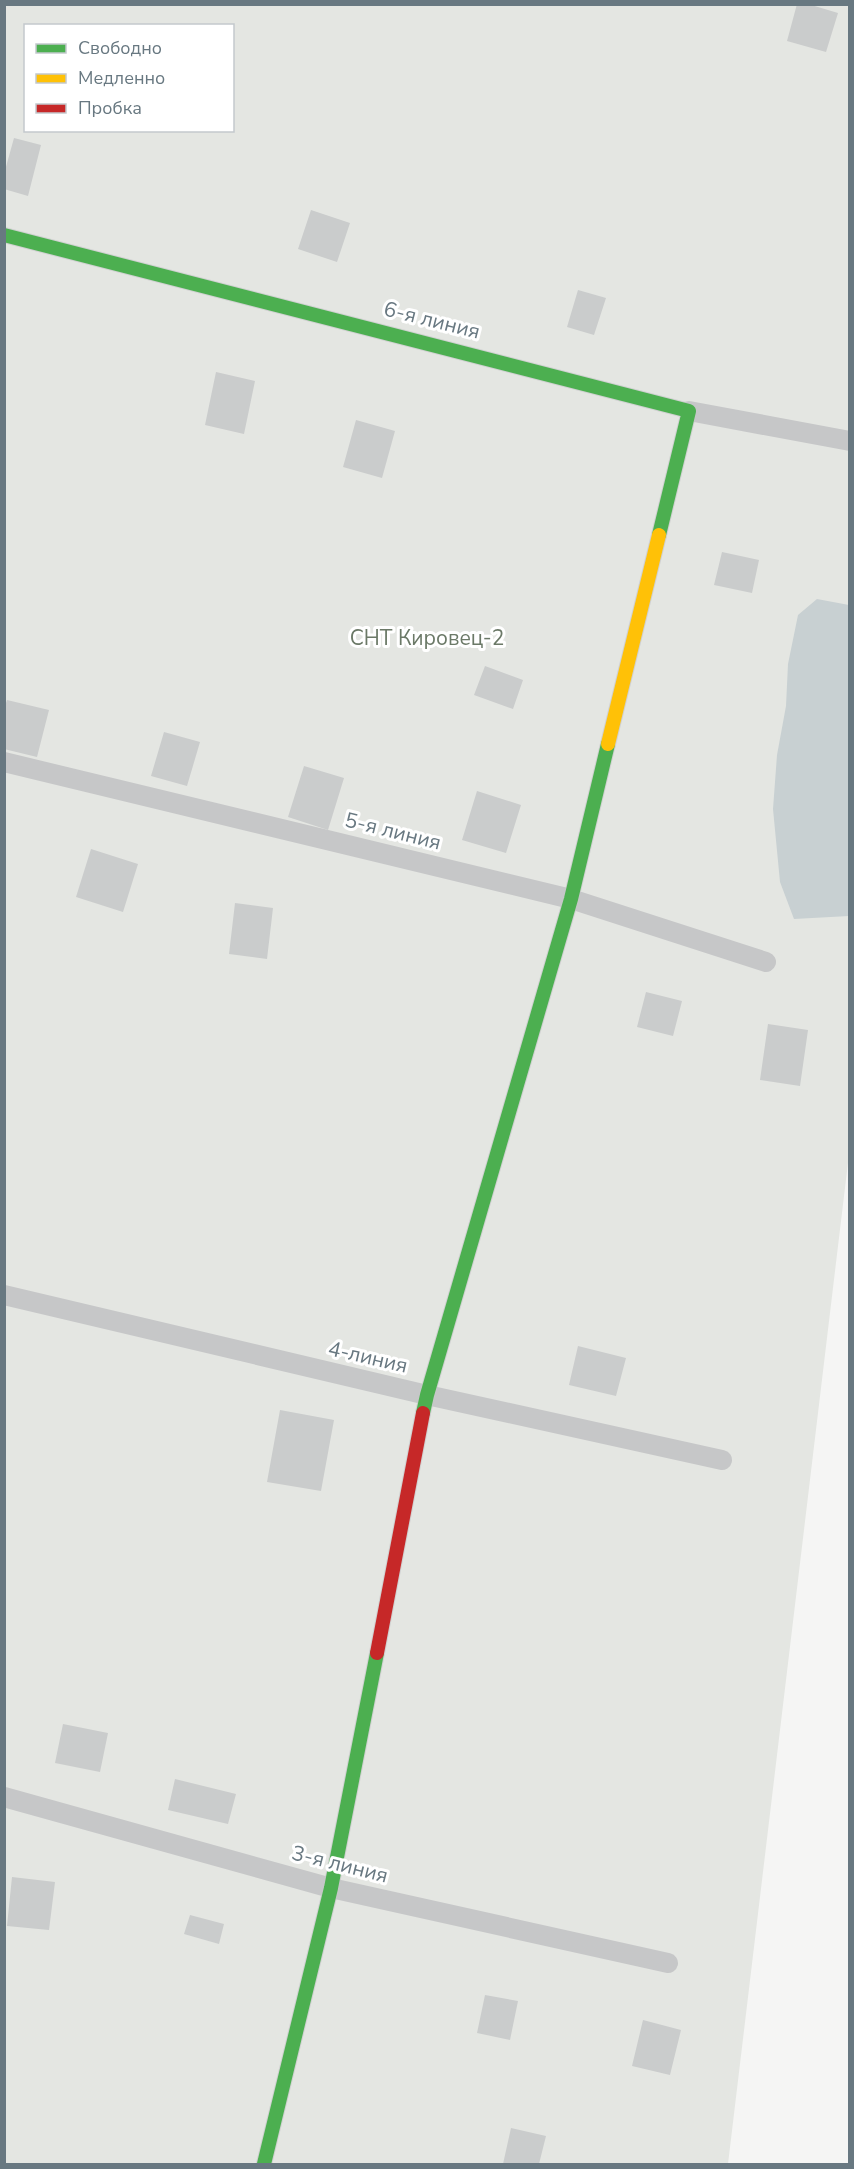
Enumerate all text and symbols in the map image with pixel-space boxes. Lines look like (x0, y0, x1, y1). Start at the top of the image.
legend (24, 24, 234, 132)
text: Свободно (78, 36, 162, 60)
text: Медленно (78, 66, 165, 90)
text: Пробка (78, 96, 142, 120)
street label: 6-я линия (381, 295, 483, 345)
park label: СНТ Кировец-2 (350, 624, 504, 652)
street label: 5-я линия (342, 806, 444, 856)
street label: 4-линия (325, 1334, 411, 1380)
street label: 3-я линия (289, 1839, 391, 1889)

